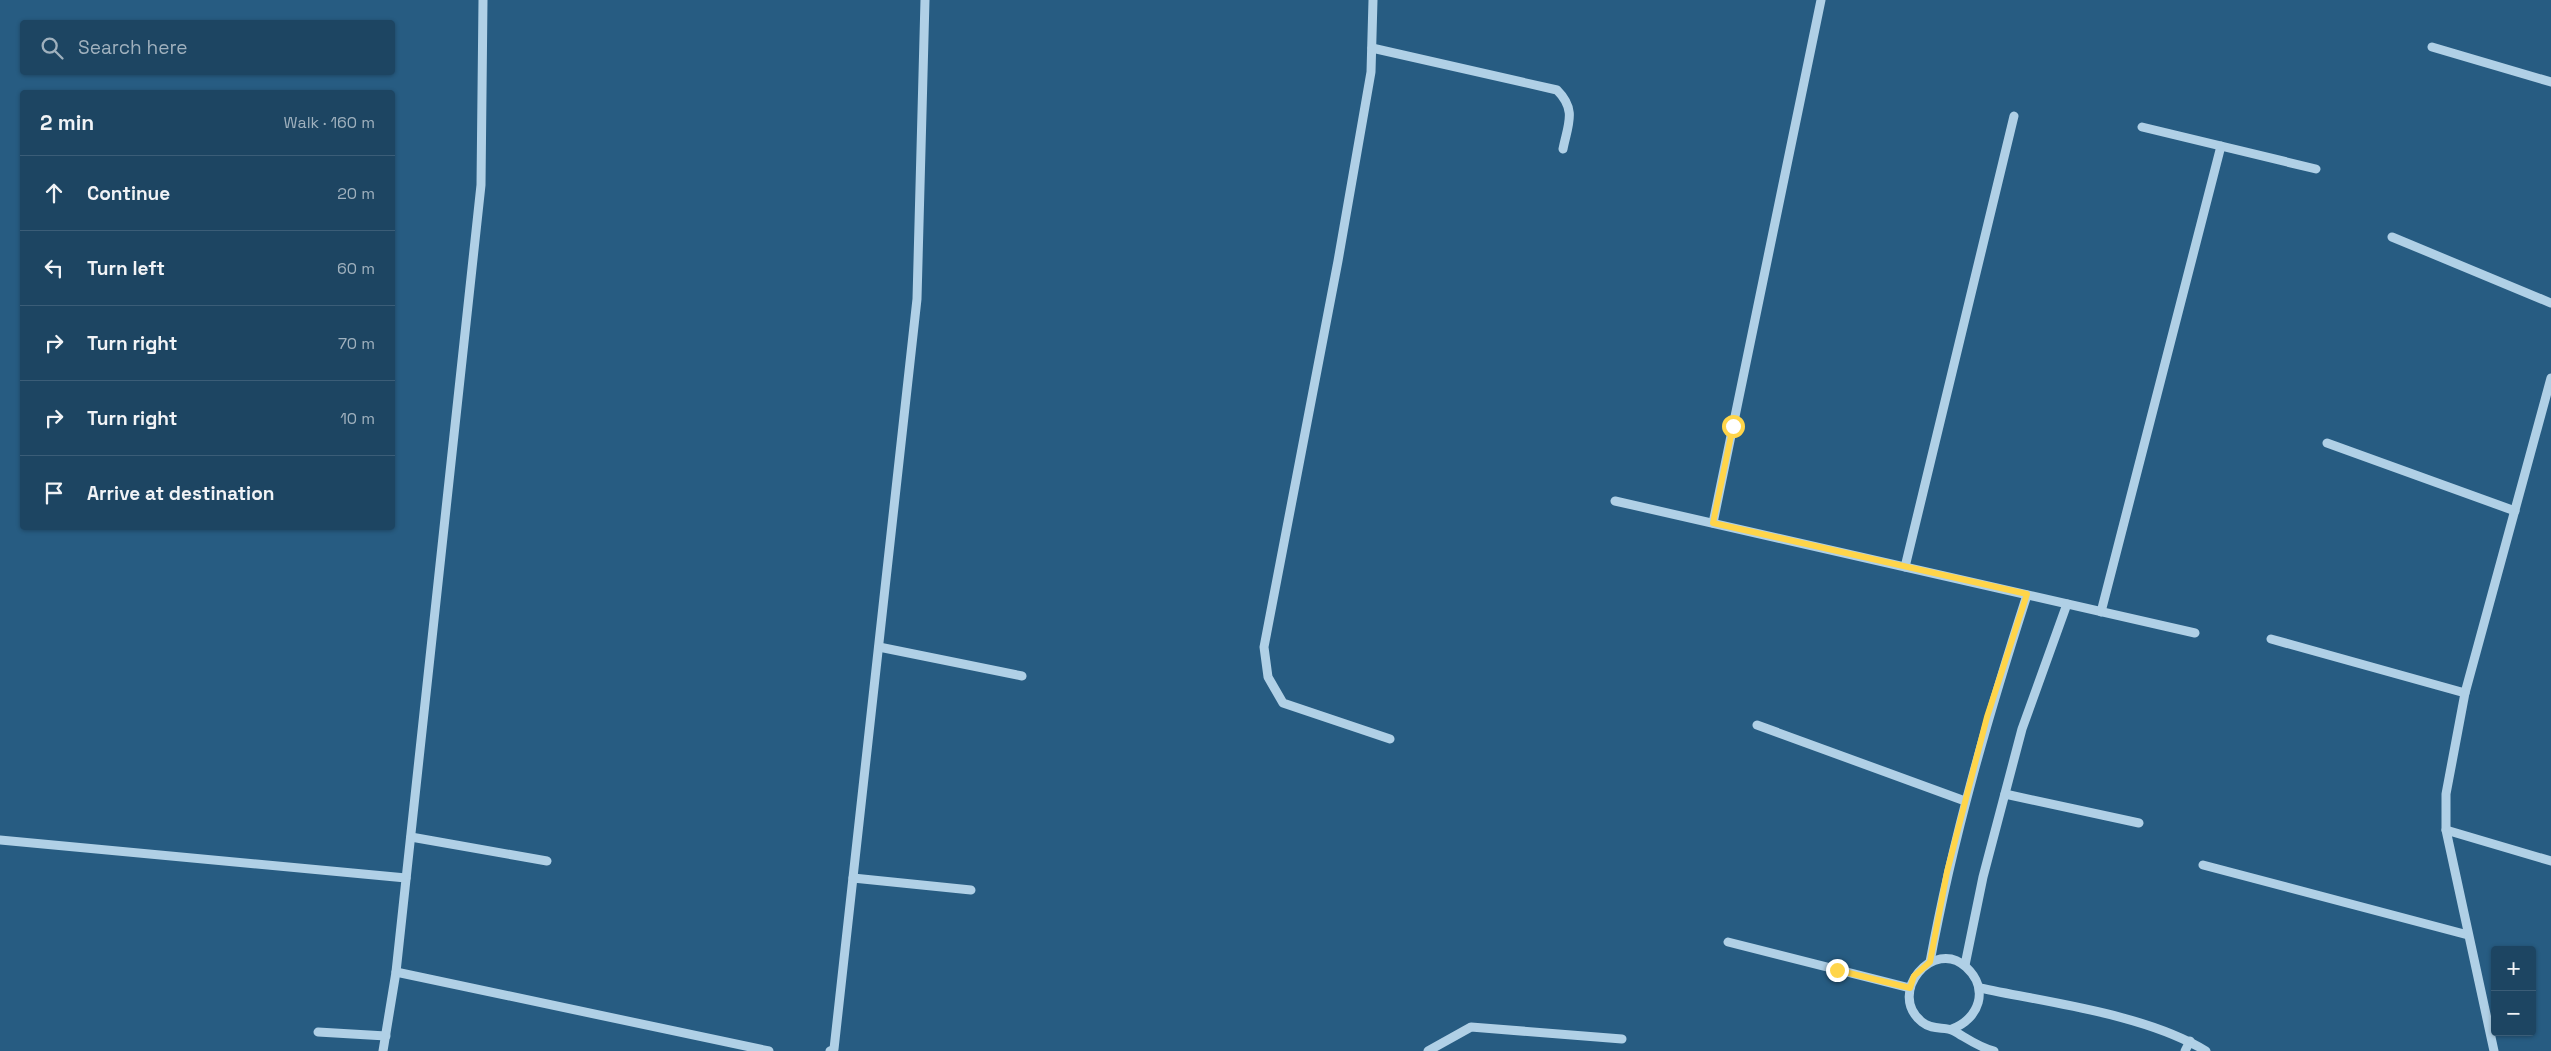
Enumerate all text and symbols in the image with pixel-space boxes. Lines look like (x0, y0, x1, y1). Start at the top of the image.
search box (20, 20, 395, 75)
icon: search (38, 34, 66, 62)
text: Search here (78, 35, 188, 60)
text: 2 min (40, 109, 94, 136)
text: Walk · 160 m (284, 112, 375, 133)
icon: ahead (40, 179, 68, 207)
text: Continue (87, 181, 170, 206)
text: 20 m (337, 183, 375, 204)
icon: left (40, 254, 68, 282)
text: Turn left (87, 256, 165, 281)
text: 60 m (337, 258, 375, 279)
icon: right (40, 329, 68, 357)
text: Turn right (87, 331, 177, 356)
text: 70 m (338, 333, 375, 354)
icon: right (40, 404, 68, 432)
text: Turn right (87, 406, 177, 431)
text: 10 m (340, 408, 375, 429)
route start (1722, 415, 1745, 438)
icon: arrive (40, 479, 68, 507)
text: Arrive at destination (87, 481, 275, 506)
map controls (2491, 946, 2536, 1036)
button: + (2491, 946, 2536, 991)
route end (1826, 959, 1849, 982)
button: − (2491, 991, 2536, 1036)

